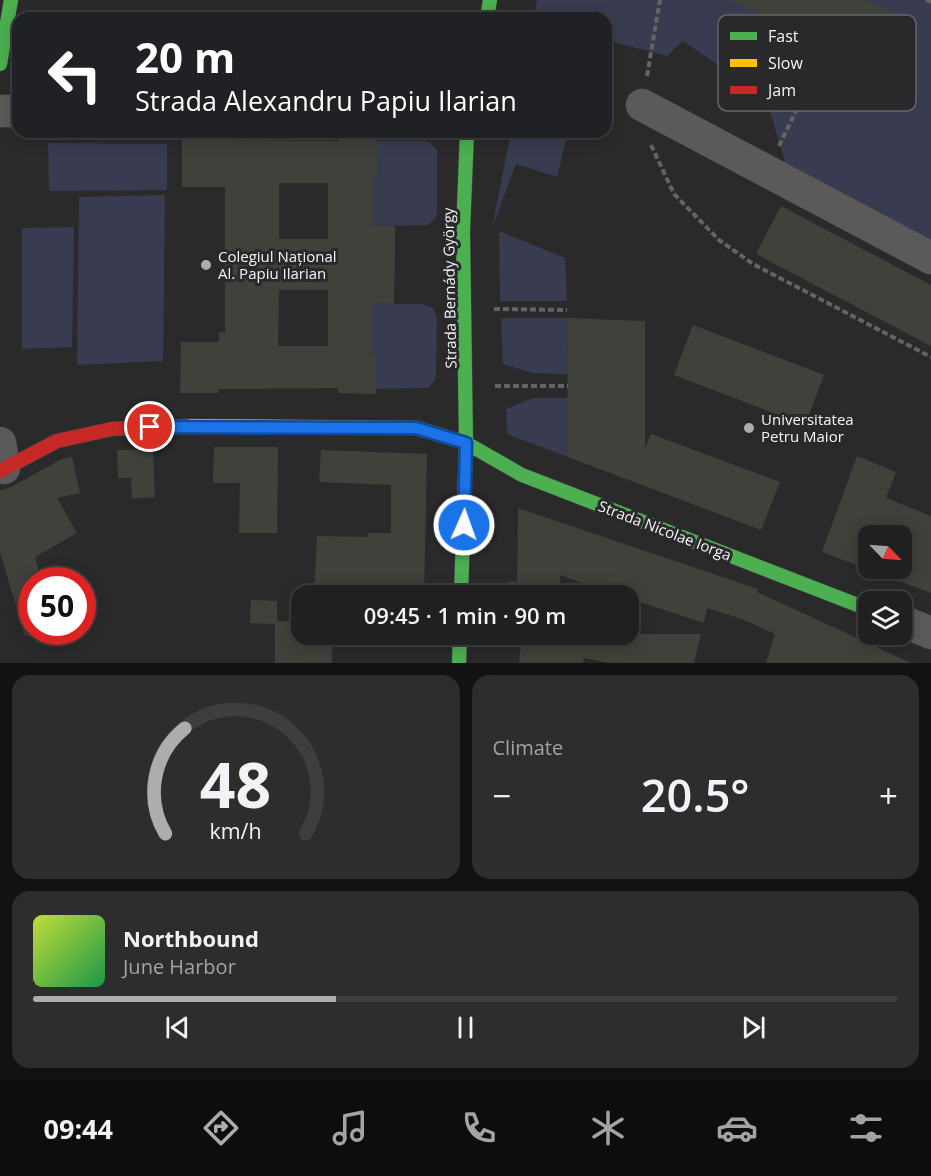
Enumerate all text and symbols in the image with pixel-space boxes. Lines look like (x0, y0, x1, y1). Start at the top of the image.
legend (718, 15, 916, 111)
text: Fast (768, 25, 799, 47)
text: 20 m (135, 28, 235, 85)
icon: left (36, 36, 114, 114)
text: Slow (768, 52, 803, 74)
text: Jam (766, 79, 796, 101)
text: Strada Alexandru Papiu Ilarian (135, 82, 517, 119)
street label: Strada Bernády György (438, 207, 460, 369)
place label: Colegiul Național Al. Papiu Ilarian (218, 246, 337, 283)
marker: Colegiul Național Al. Papiu Ilarian (199, 258, 213, 272)
pin (124, 401, 175, 452)
place label: Universitatea Petru Maior (761, 409, 854, 446)
icon: arrive (133, 410, 166, 443)
marker: Universitatea Petru Maior (742, 421, 756, 435)
position arrow (432, 493, 496, 557)
street label: Strada Nicolae Iorga (596, 495, 734, 565)
north arrow (858, 525, 912, 579)
map controls (858, 525, 912, 645)
speed limit sign: 50 (18, 567, 96, 645)
button: layers (858, 591, 912, 645)
text: 09:45 · 1 min · 90 m (364, 600, 566, 630)
text: Climate (493, 734, 563, 761)
text: 48 (200, 741, 271, 826)
text: 20.5° (641, 764, 750, 825)
text: − (493, 773, 511, 818)
text: + (879, 773, 898, 818)
text: km/h (210, 816, 262, 845)
text: Northbound (123, 923, 259, 953)
text: June Harbor (123, 953, 236, 980)
icon: previous (161, 1011, 194, 1044)
icon: pause (449, 1011, 482, 1044)
icon: next (737, 1011, 770, 1044)
icon: directions (200, 1107, 242, 1149)
icon: music (329, 1107, 371, 1149)
icon: phone (458, 1107, 500, 1149)
icon: climate (587, 1107, 629, 1149)
icon: car (716, 1107, 758, 1149)
icon: filters (845, 1107, 887, 1149)
text: 09:44 (44, 1110, 113, 1147)

